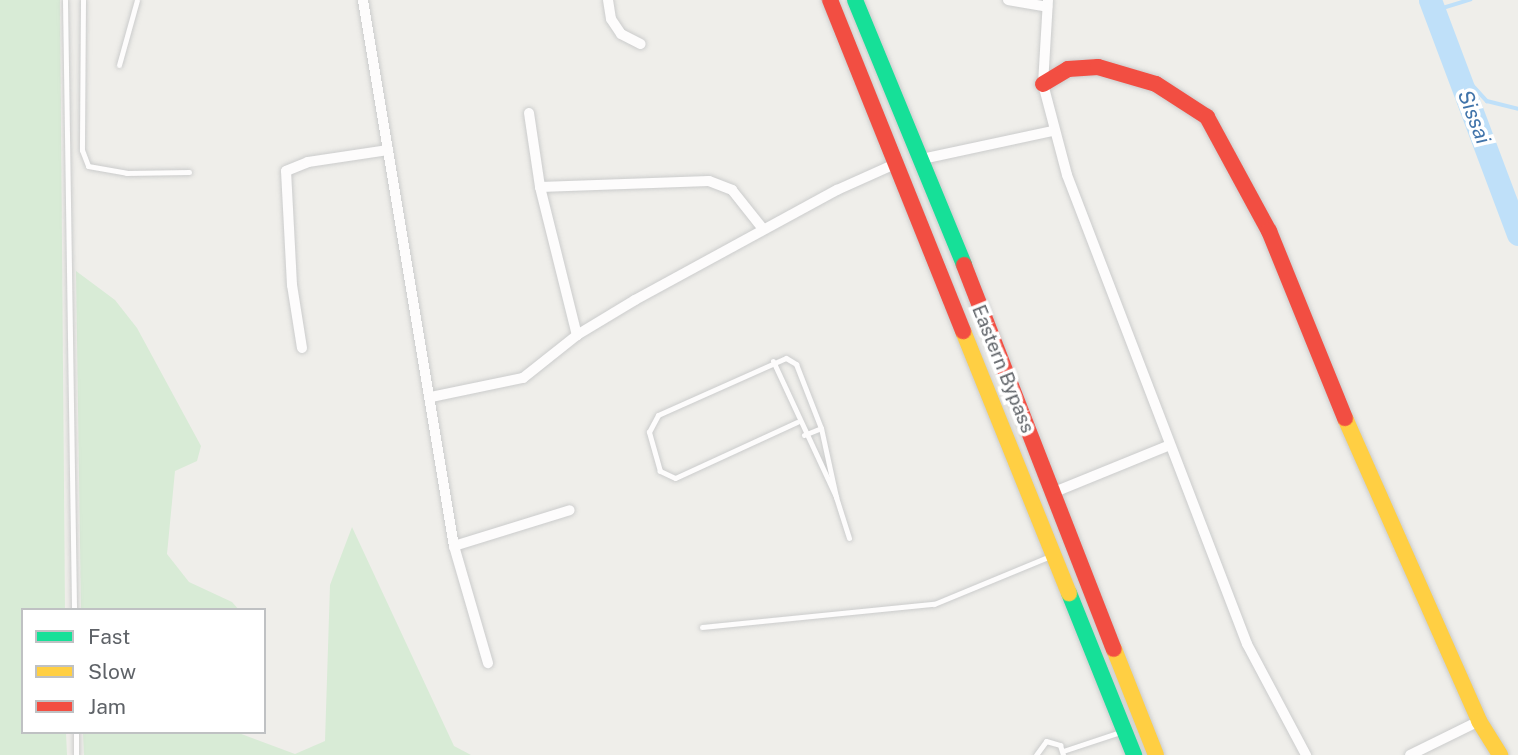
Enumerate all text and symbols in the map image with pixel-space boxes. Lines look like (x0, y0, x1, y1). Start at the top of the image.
water label: Sissai (1452, 87, 1496, 147)
street label: Eastern Bypass (967, 302, 1039, 436)
legend (21, 608, 266, 734)
text: Fast (88, 624, 130, 649)
text: Slow (88, 659, 136, 684)
text: Jam (88, 694, 126, 719)

